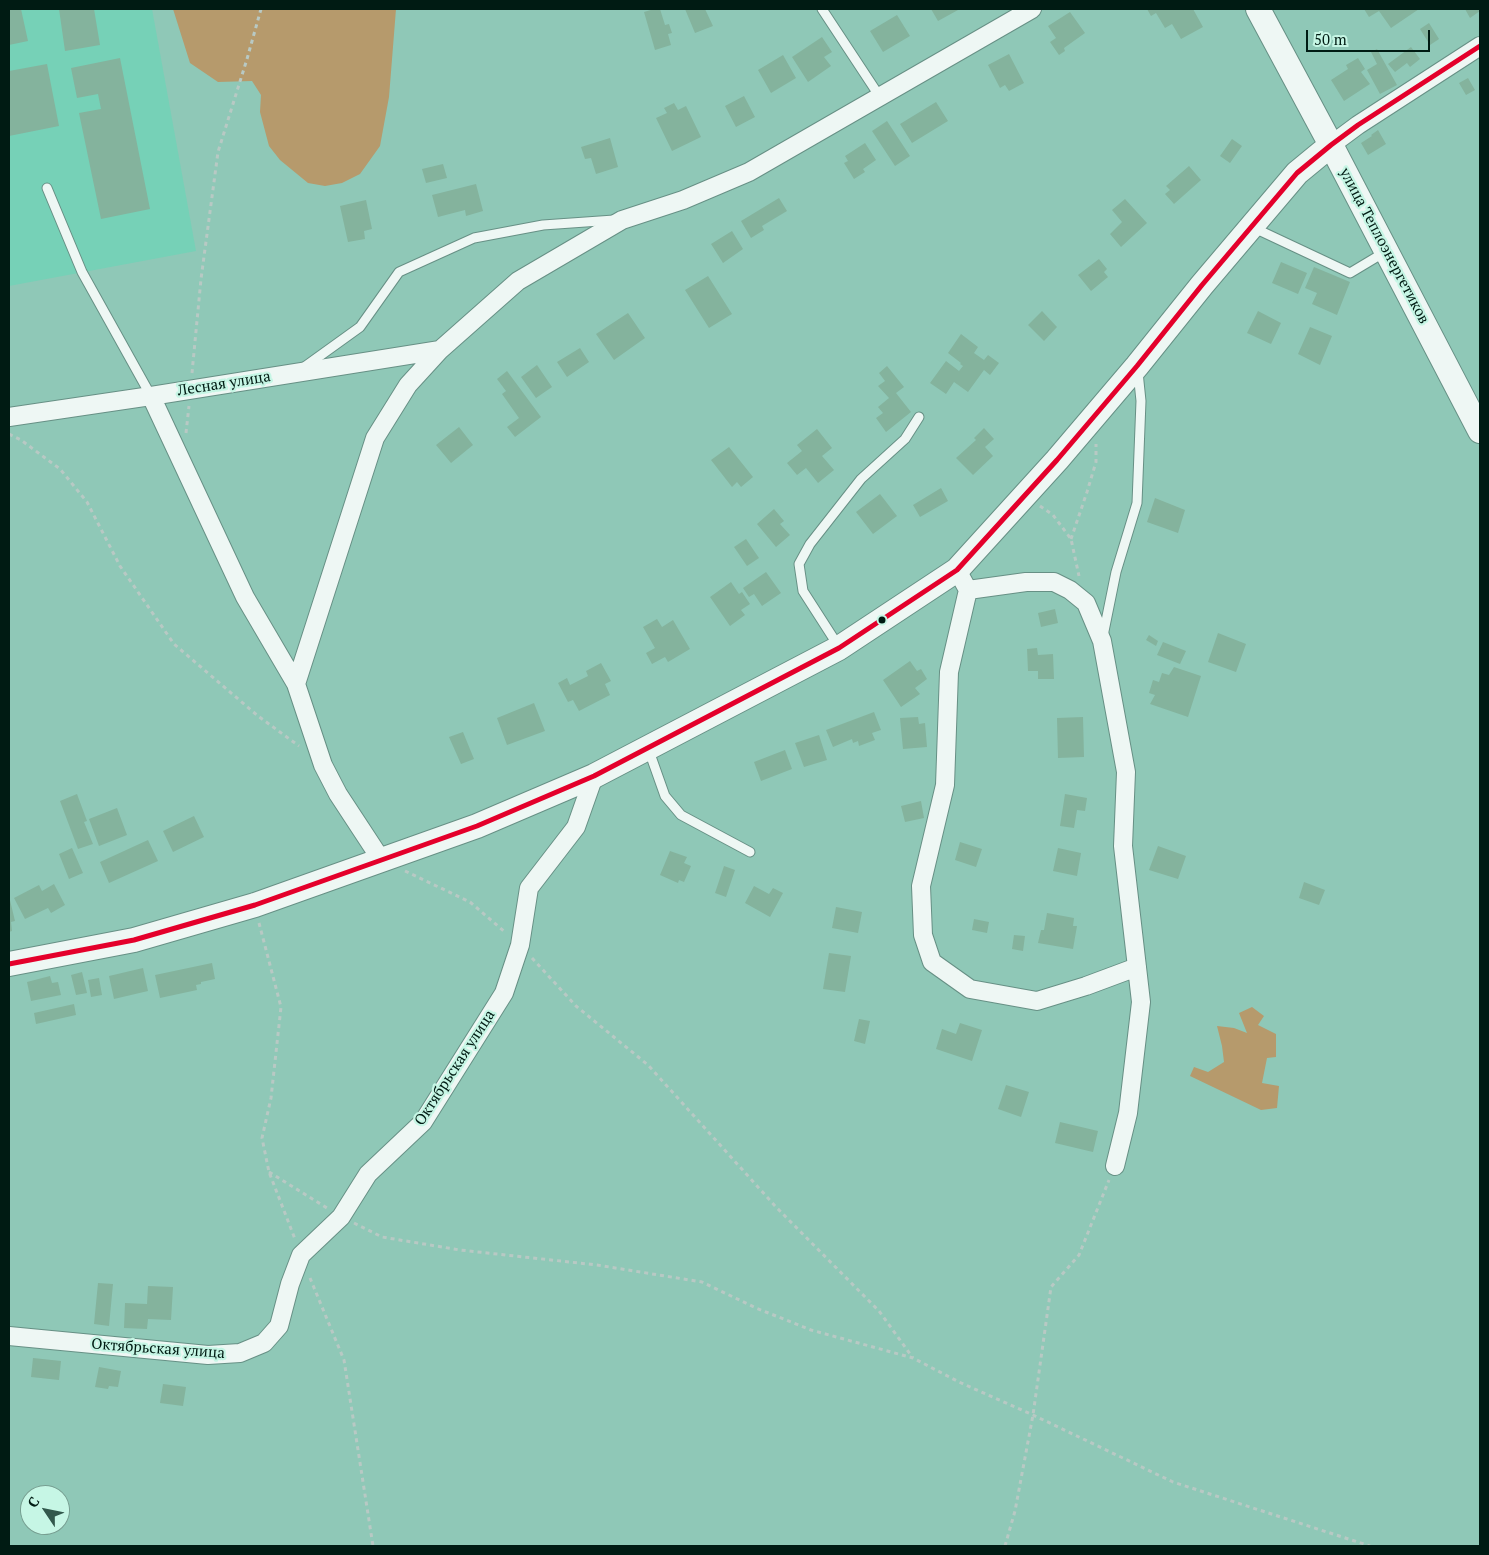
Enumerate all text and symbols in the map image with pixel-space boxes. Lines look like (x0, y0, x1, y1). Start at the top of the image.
scale bar (1309, 20, 1433, 52)
text: 50 m (1314, 29, 1347, 49)
street label: улица Теплоэнергетиков (1335, 165, 1433, 327)
street label: Лесная улица (176, 368, 272, 400)
unlabelled marker (877, 615, 887, 625)
street label: Октябрьская улица (411, 1007, 499, 1129)
street label: Октябрьская улица (91, 1335, 225, 1363)
north arrow (20, 1485, 70, 1535)
text: С (23, 1493, 43, 1511)

